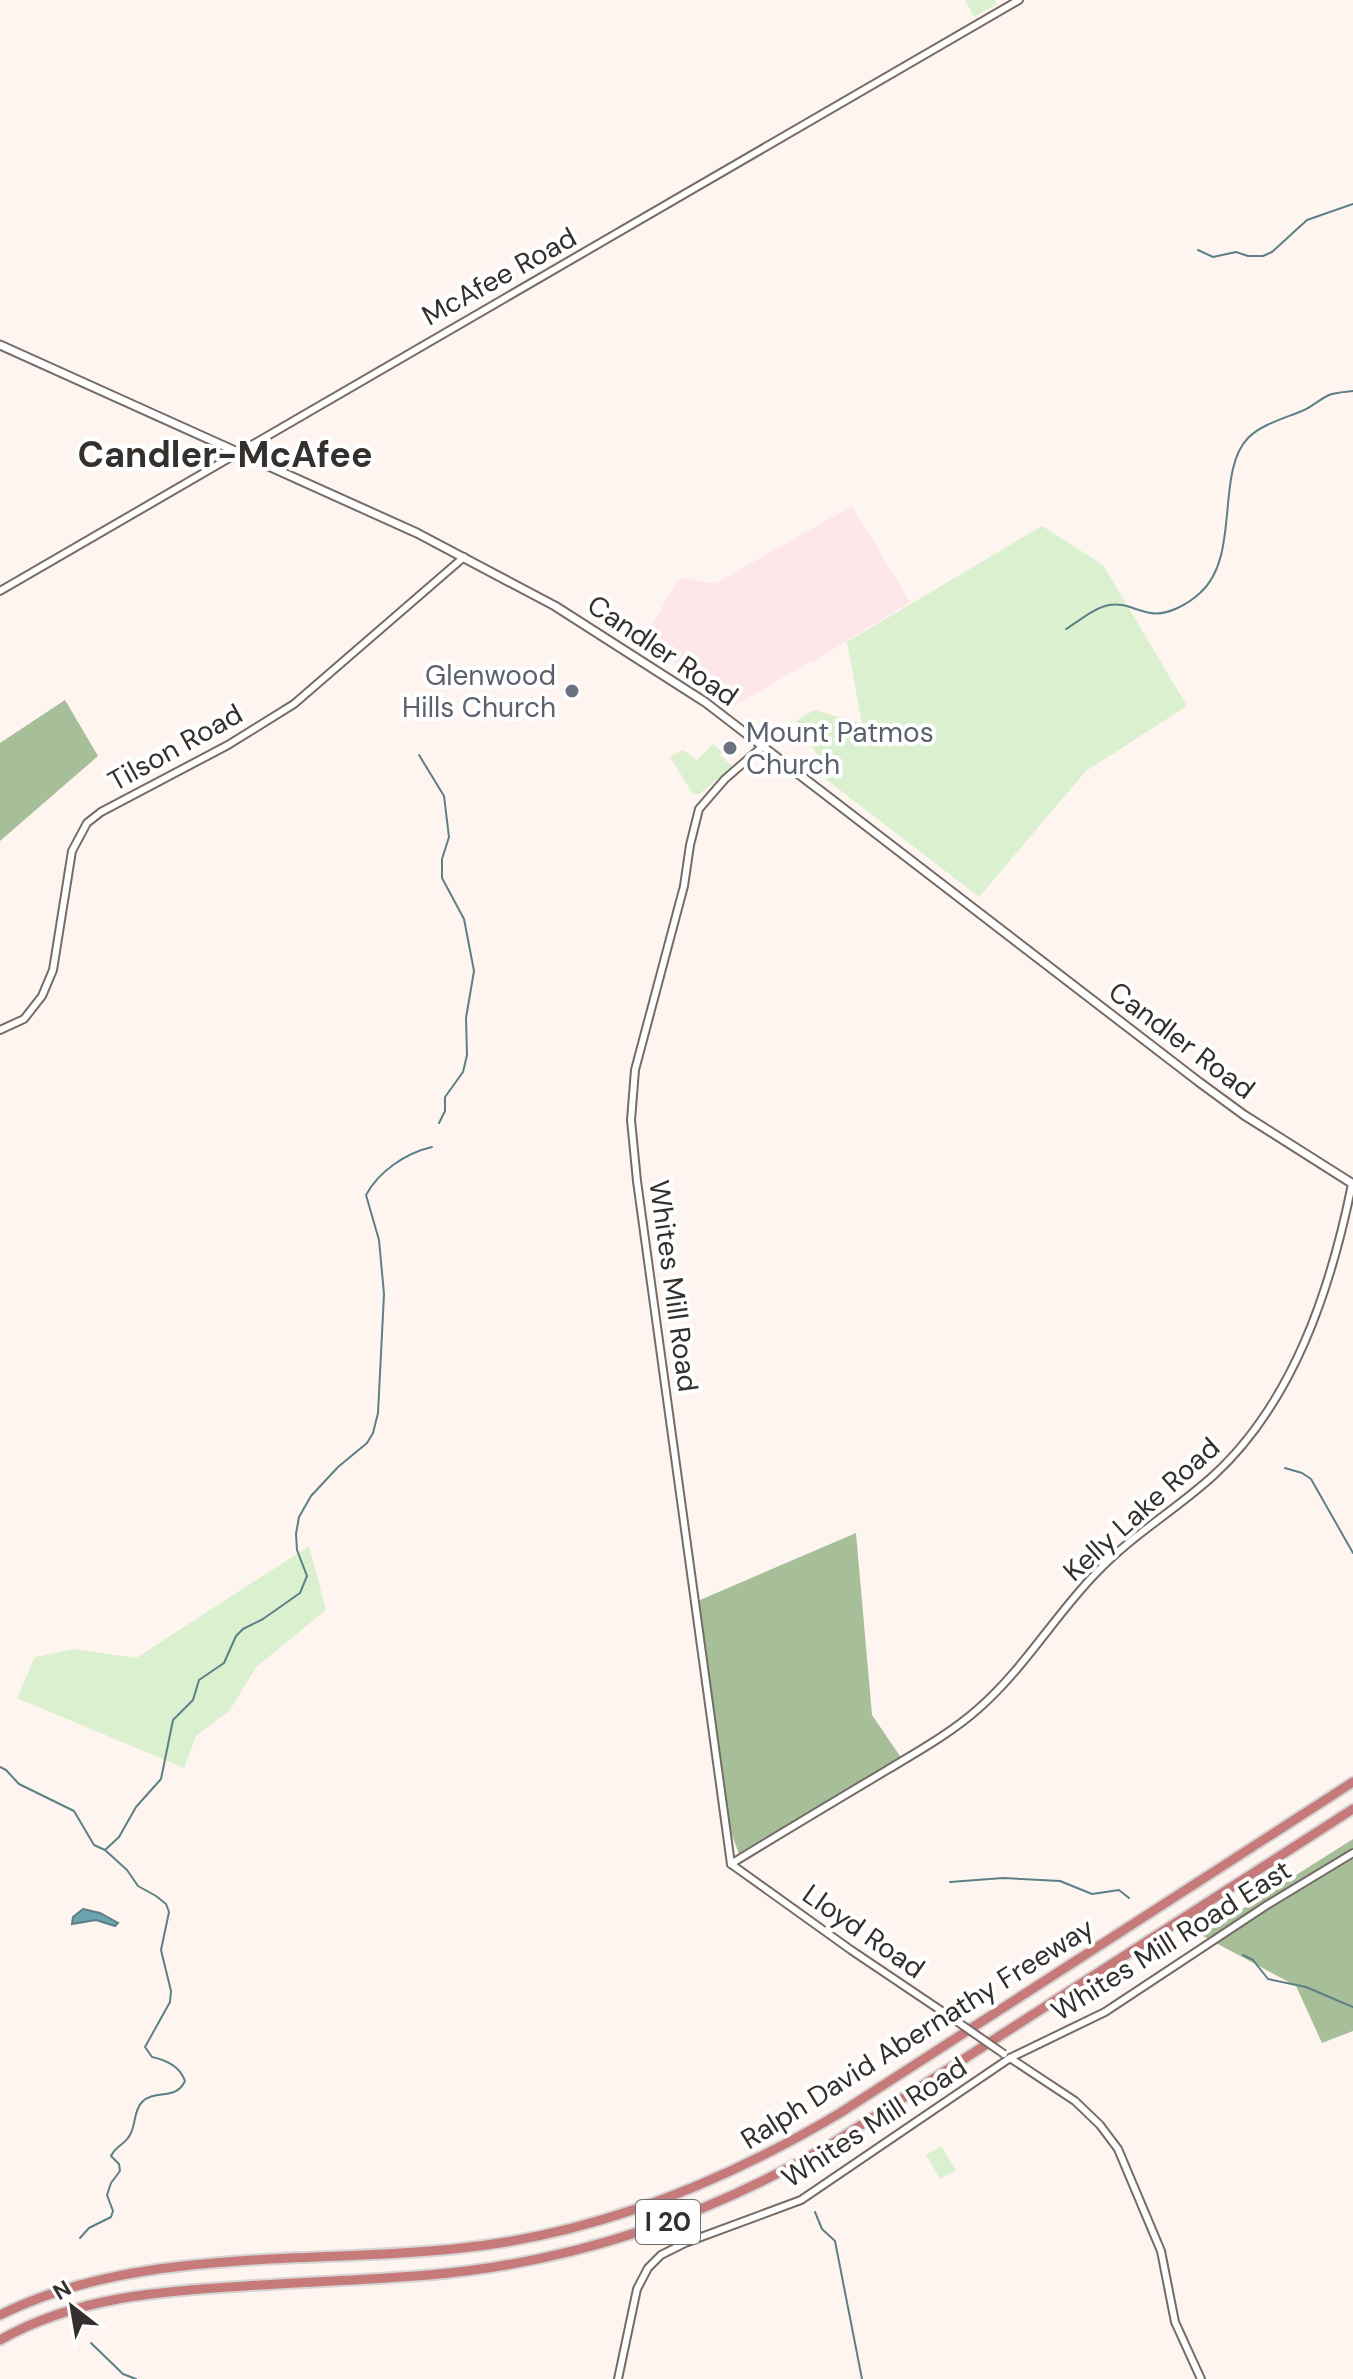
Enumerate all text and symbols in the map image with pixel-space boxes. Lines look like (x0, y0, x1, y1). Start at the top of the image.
street label: McAfee Road (415, 219, 583, 334)
district label: Candler-McAfee (77, 431, 373, 478)
street label: Candler Road (580, 586, 745, 714)
place label: Glenwood Hills Church (402, 657, 556, 726)
marker: Glenwood Hills Church (563, 682, 581, 700)
street label: Tilson Road (102, 695, 249, 800)
place label: Mount Patmos Church (746, 714, 934, 783)
marker: Mount Patmos Church (721, 739, 739, 757)
street label: Candler Road (1101, 973, 1262, 1108)
street label: Whites Mill Road (640, 1178, 707, 1394)
street label: Kelly Lake Road (1055, 1429, 1227, 1590)
street label: Whites Mill Road East (1044, 1852, 1298, 2029)
street label: Lloyd Road (795, 1876, 932, 1987)
street label: Ralph David Abernathy Freeway (734, 1909, 1101, 2158)
street label: Whites Mill Road (775, 2049, 974, 2196)
road number: I 20 (636, 2200, 700, 2244)
north arrow (32, 2267, 112, 2347)
text: N (48, 2274, 76, 2307)

